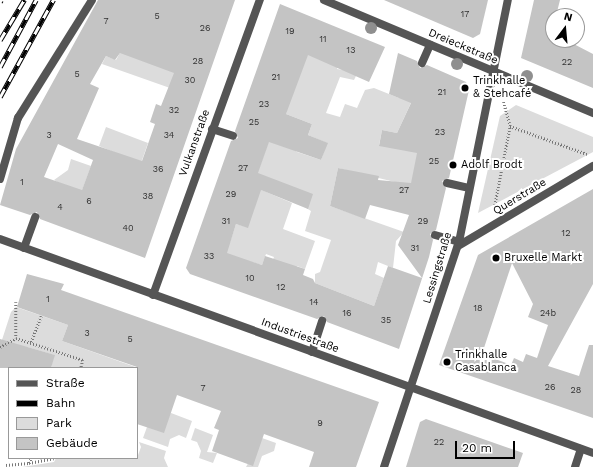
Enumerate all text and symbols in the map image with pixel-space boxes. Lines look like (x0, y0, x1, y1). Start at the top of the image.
north arrow (545, 8, 585, 48)
house number: 17 (461, 9, 469, 19)
text: N (562, 10, 574, 24)
house number: 5 (154, 11, 160, 21)
house number: 7 (103, 16, 109, 26)
house number: 26 (200, 23, 210, 33)
house number: 19 (285, 26, 295, 36)
street label: Dreieckstraße (426, 26, 500, 68)
house number: 11 (319, 34, 327, 44)
house number: 13 (347, 45, 355, 55)
house number: 28 (193, 56, 203, 66)
house number: 22 (562, 57, 572, 67)
house number: 5 (74, 69, 80, 79)
house number: 21 (272, 72, 280, 82)
house number: 30 (185, 75, 195, 85)
place label: Trinkhalle & Stehcafé (473, 75, 531, 101)
marker: Trinkhalle & Stehcafé (460, 83, 470, 93)
house number: 21 (438, 87, 446, 97)
house number: 23 (259, 99, 269, 109)
house number: 32 (169, 105, 179, 115)
street label: Vulkanstraße (177, 108, 213, 178)
house number: 25 (249, 117, 259, 127)
house number: 23 (435, 127, 445, 137)
house number: 3 (46, 130, 52, 140)
house number: 34 (164, 130, 174, 140)
house number: 25 (429, 156, 439, 166)
place label: Adolf Brodt (461, 158, 523, 172)
marker: Adolf Brodt (448, 160, 458, 170)
house number: 27 (238, 163, 248, 173)
house number: 36 (153, 164, 163, 174)
street label: Querstraße (491, 176, 549, 218)
house number: 1 (20, 177, 24, 187)
house number: 27 (399, 185, 409, 195)
house number: 29 (226, 189, 236, 199)
house number: 38 (143, 191, 153, 201)
house number: 6 (86, 196, 92, 206)
house number: 4 (57, 202, 63, 212)
house number: 31 (222, 216, 230, 226)
house number: 29 (418, 216, 428, 226)
house number: 40 (122, 223, 134, 233)
house number: 12 (562, 228, 570, 238)
street label: Lessingstraße (421, 231, 455, 305)
house number: 31 (411, 243, 419, 253)
house number: 33 (204, 251, 214, 261)
place label: Bruxelle Markt (504, 251, 582, 265)
marker: Bruxelle Markt (491, 253, 501, 263)
house number: 10 (245, 273, 255, 283)
house number: 12 (277, 282, 285, 292)
house number: 1 (46, 294, 50, 304)
house number: 14 (309, 297, 319, 307)
house number: 18 (473, 303, 483, 313)
house number: 16 (343, 308, 351, 318)
house number: 24b (540, 308, 556, 318)
house number: 35 (381, 315, 391, 325)
street label: Industriestraße (259, 316, 341, 356)
house number: 3 (84, 328, 90, 338)
house number: 5 (127, 334, 133, 344)
place label: Trinkhalle Casablanca (455, 349, 516, 375)
marker: Trinkhalle Casablanca (442, 357, 452, 367)
legend (8, 367, 138, 459)
text: Straße (46, 376, 85, 390)
house number: 26 (545, 382, 555, 392)
house number: 7 (200, 383, 206, 393)
house number: 28 (571, 385, 581, 395)
text: Bahn (46, 396, 75, 410)
text: Park (46, 416, 72, 430)
house number: 9 (317, 418, 323, 428)
scale bar (457, 433, 517, 459)
text: Gebäude (46, 436, 98, 450)
house number: 22 (434, 437, 444, 447)
text: 20 m (462, 441, 492, 455)

